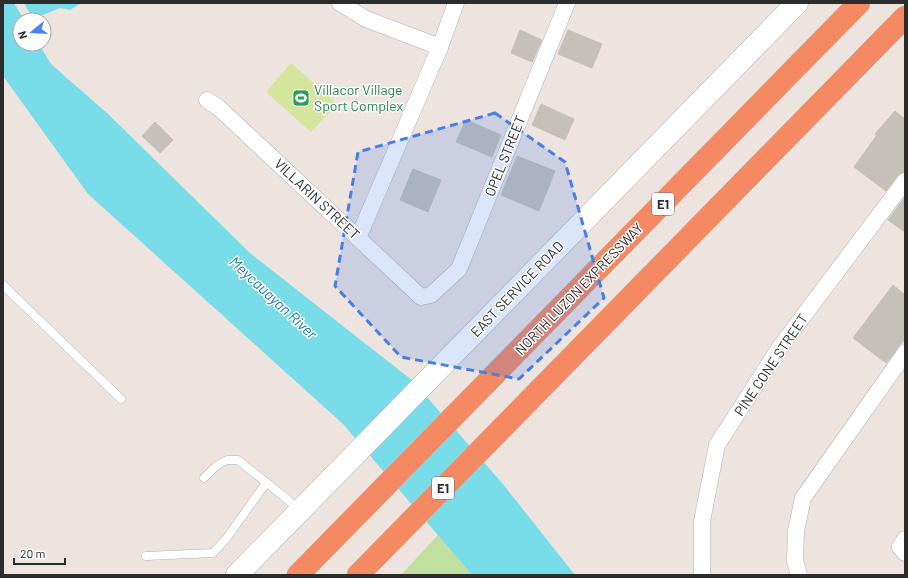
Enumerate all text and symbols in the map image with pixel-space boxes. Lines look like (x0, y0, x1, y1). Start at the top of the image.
north arrow (12, 12, 52, 52)
text: N (15, 30, 29, 41)
place label: Villacor Village Sport Complex (314, 81, 404, 114)
sports icon: Villacor Village Sport Complex (291, 88, 311, 108)
street label: OPEL STREET (481, 113, 528, 199)
street label: VILLARIN STREET (271, 155, 364, 243)
road number: E1 (652, 193, 674, 215)
street label: NORTH LUZON EXPRESSWAY (511, 219, 646, 358)
street label: EAST SERVICE ROAD (467, 237, 567, 340)
water label: Meycauayan River (226, 252, 322, 343)
street label: PINE CONE STREET (730, 310, 811, 419)
road number: E1 (432, 477, 454, 499)
scale bar (14, 540, 65, 566)
text: 20 m (20, 546, 46, 560)

